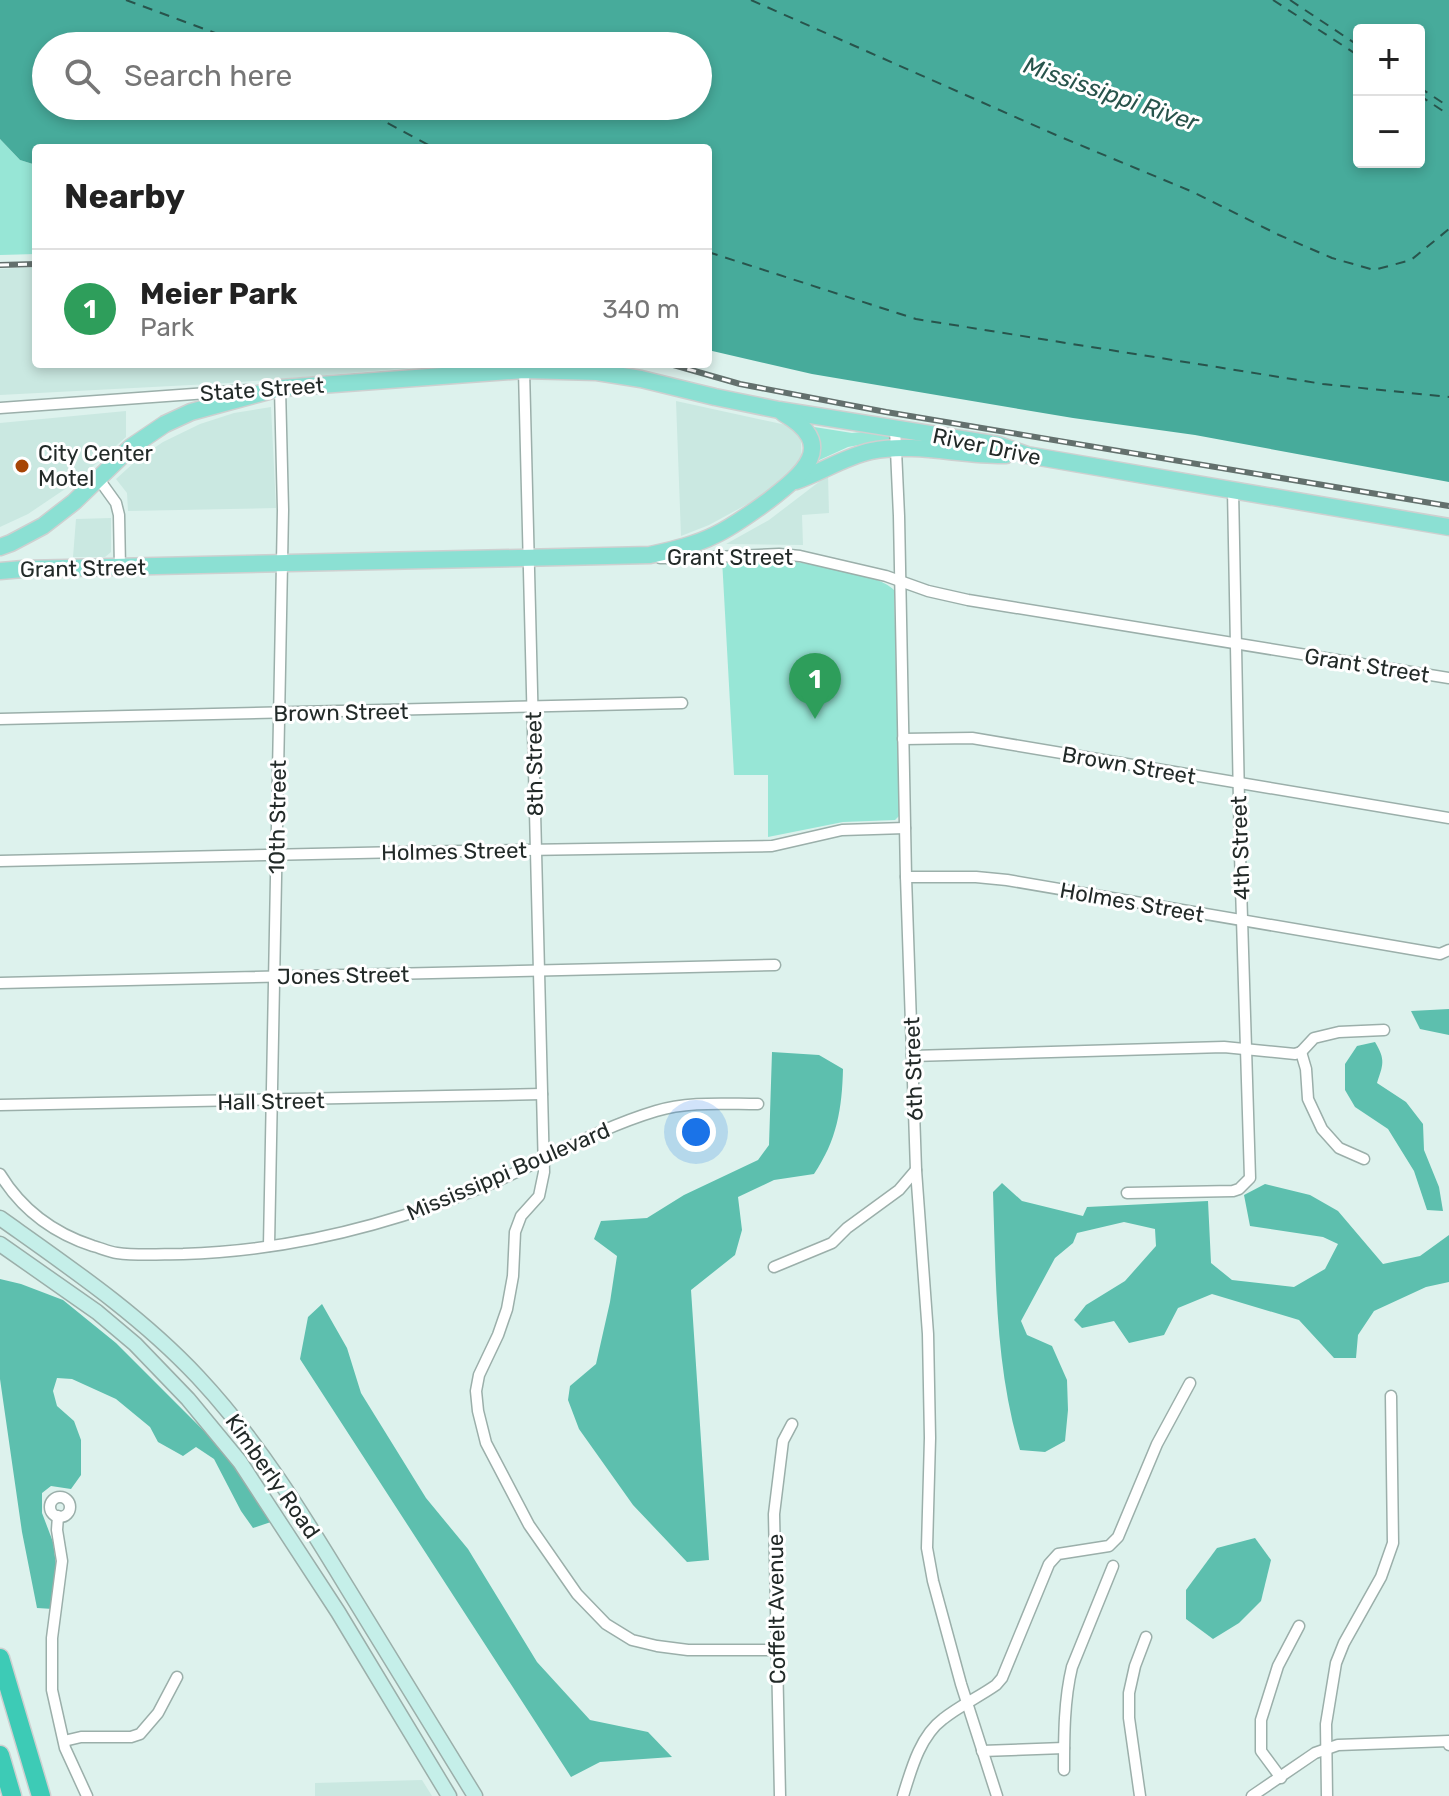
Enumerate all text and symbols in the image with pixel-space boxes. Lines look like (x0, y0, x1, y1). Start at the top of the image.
map controls (1353, 24, 1425, 168)
button: + (1353, 24, 1425, 96)
search box (32, 32, 712, 120)
water label: Mississippi River (1020, 51, 1203, 137)
icon: search (60, 54, 104, 98)
text: Search here (124, 58, 292, 94)
button: − (1353, 96, 1425, 168)
text: Nearby (64, 176, 185, 217)
text: Meier Park (140, 276, 297, 312)
text: 1 (84, 294, 96, 325)
text: 340 m (602, 294, 680, 325)
text: Park (140, 312, 194, 343)
street label: State Street (199, 372, 325, 407)
street label: River Drive (930, 422, 1044, 471)
place label: City Center Motel (38, 440, 154, 492)
marker: City Center Motel (13, 457, 31, 475)
street label: Grant Street (667, 544, 793, 571)
street label: Grant Street (20, 554, 147, 583)
street label: Grant Street (1303, 642, 1432, 689)
pin: 1 (789, 653, 841, 719)
street label: Brown Street (273, 698, 409, 727)
street label: 8th Street (520, 711, 549, 817)
street label: Brown Street (1060, 740, 1198, 791)
street label: 10th Street (263, 759, 292, 874)
street label: 4th Street (1225, 795, 1256, 901)
street label: Holmes Street (381, 837, 528, 866)
street label: Holmes Street (1058, 877, 1206, 929)
street label: Jones Street (277, 961, 410, 990)
street label: 6th Street (898, 1016, 929, 1122)
street label: Hall Street (217, 1087, 325, 1116)
your location (676, 1112, 716, 1152)
street label: Mississippi Boulevard (402, 1116, 614, 1227)
street label: Kimberly Road (220, 1409, 326, 1544)
street label: Coffelt Avenue (762, 1534, 791, 1684)

